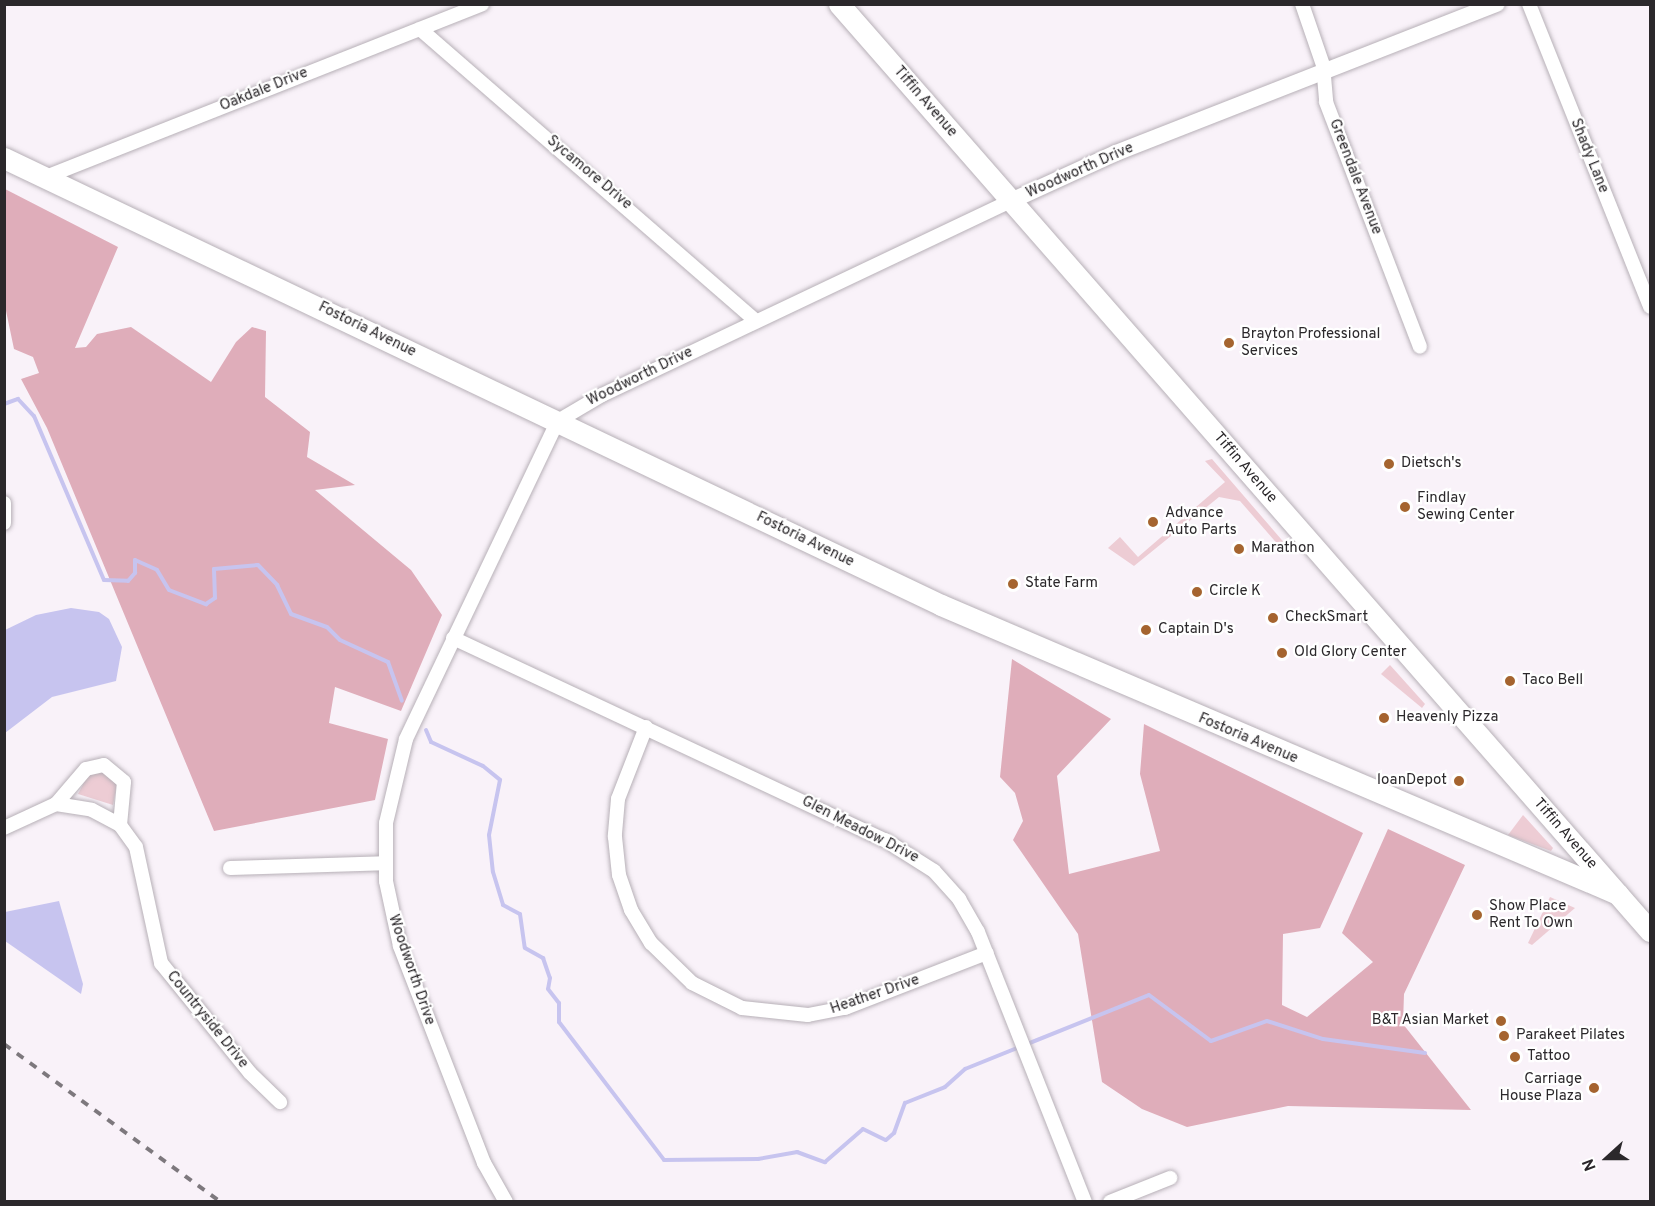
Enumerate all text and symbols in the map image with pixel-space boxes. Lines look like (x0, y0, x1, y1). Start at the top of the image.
street label: Tiffin Avenue (889, 63, 961, 141)
street label: Oakdale Drive (217, 64, 311, 116)
street label: Greendale Avenue (1325, 116, 1385, 238)
street label: Shady Lane (1566, 116, 1612, 196)
street label: Sycamore Drive (543, 132, 635, 214)
street label: Woodworth Drive (1023, 139, 1137, 203)
street label: Fostoria Avenue (315, 298, 419, 362)
place label: Brayton Professional Services (1241, 325, 1380, 360)
marker: Brayton Professional Services (1222, 336, 1236, 350)
street label: Woodworth Drive (584, 344, 696, 410)
street label: Tiffin Avenue (1209, 429, 1281, 507)
place label: Dietsch's (1401, 455, 1462, 473)
marker: Dietsch's (1382, 457, 1396, 471)
place label: Findlay Sewing Center (1417, 489, 1515, 524)
marker: Findlay Sewing Center (1398, 500, 1412, 514)
place label: Advance Auto Parts (1165, 504, 1237, 539)
street label: Fostoria Avenue (753, 508, 857, 572)
marker: Advance Auto Parts (1146, 515, 1160, 529)
place label: Marathon (1251, 540, 1315, 558)
marker: Marathon (1232, 542, 1246, 556)
place label: State Farm (1025, 575, 1098, 593)
marker: State Farm (1006, 577, 1020, 591)
place label: Circle K (1209, 583, 1261, 601)
marker: Circle K (1190, 585, 1204, 599)
place label: CheckSmart (1285, 609, 1368, 627)
marker: CheckSmart (1266, 611, 1280, 625)
place label: Captain D's (1158, 621, 1234, 639)
marker: Captain D's (1139, 623, 1153, 637)
place label: Old Glory Center (1294, 644, 1407, 662)
marker: Old Glory Center (1275, 646, 1289, 660)
place label: Taco Bell (1522, 672, 1583, 690)
marker: Taco Bell (1503, 674, 1517, 688)
place label: Heavenly Pizza (1396, 709, 1498, 727)
street label: Fostoria Avenue (1195, 710, 1301, 768)
marker: Heavenly Pizza (1377, 711, 1391, 725)
place label: loanDepot (1377, 772, 1447, 790)
marker: loanDepot (1452, 774, 1466, 788)
street label: Glen Meadow Drive (798, 793, 922, 867)
street label: Tiffin Avenue (1529, 795, 1601, 873)
place label: Show Place Rent To Own (1489, 897, 1573, 932)
marker: Show Place Rent To Own (1470, 908, 1484, 922)
street label: Woodworth Drive (384, 912, 438, 1028)
street label: Countryside Drive (162, 968, 252, 1072)
street label: Heather Drive (828, 971, 922, 1019)
place label: B&T Asian Market (1371, 1012, 1489, 1030)
marker: B&T Asian Market (1494, 1014, 1508, 1028)
place label: Parakeet Pilates (1516, 1027, 1625, 1045)
marker: Parakeet Pilates (1497, 1029, 1511, 1043)
place label: Tattoo (1527, 1048, 1570, 1066)
marker: Tattoo (1508, 1050, 1522, 1064)
place label: Carriage House Plaza (1499, 1070, 1582, 1105)
marker: Carriage House Plaza (1587, 1081, 1601, 1095)
north arrow (1577, 1128, 1637, 1188)
text: N (1579, 1155, 1602, 1173)

